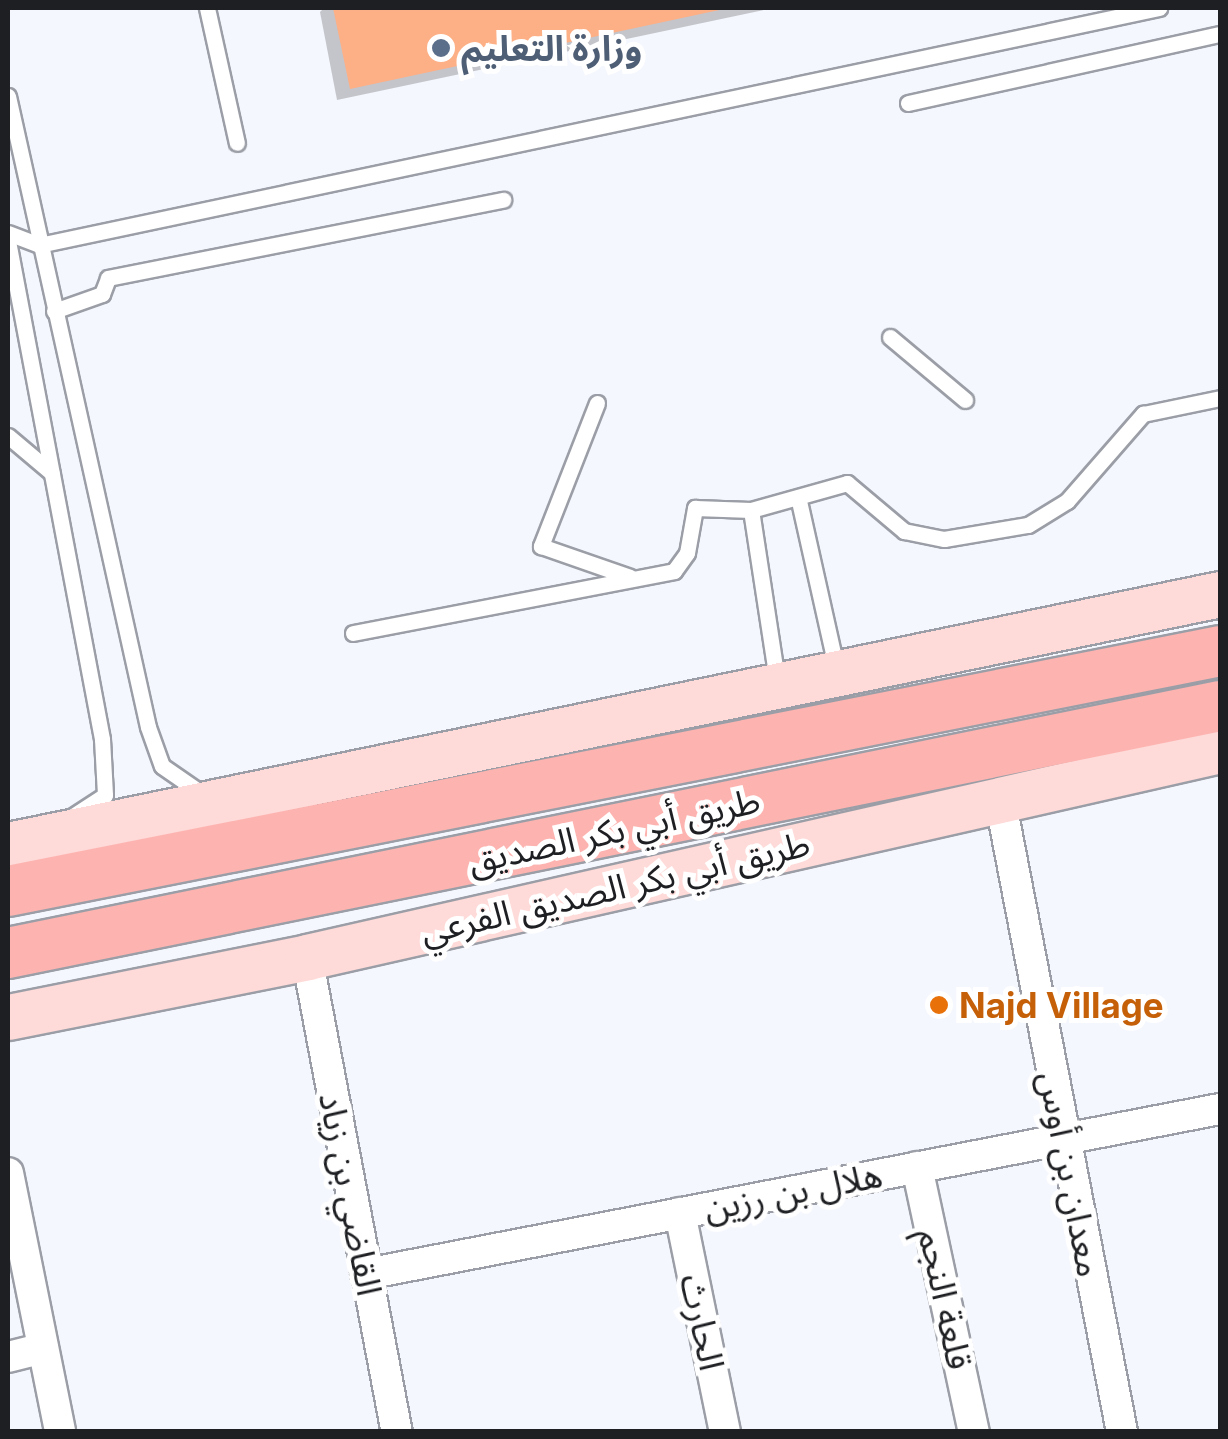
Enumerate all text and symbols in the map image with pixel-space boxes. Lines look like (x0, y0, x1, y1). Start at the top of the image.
place label: وزارة التعليم (461, 27, 642, 69)
marker: وزارة التعليم (430, 37, 452, 59)
street label: طريق أبي بكر الصديق (464, 779, 764, 881)
street label: طريق أبي بكر الصديق الفرعي (416, 822, 814, 952)
place label: Najd Village (959, 984, 1164, 1026)
marker: Najd Village (928, 994, 950, 1016)
street label: معدان بن أوس (1031, 1068, 1111, 1280)
street label: القاضي بن زياد (311, 1089, 391, 1299)
street label: هلال بن رزين (700, 1153, 886, 1229)
street label: قلعة النجم (911, 1225, 981, 1373)
street label: الحارث (672, 1270, 734, 1374)

